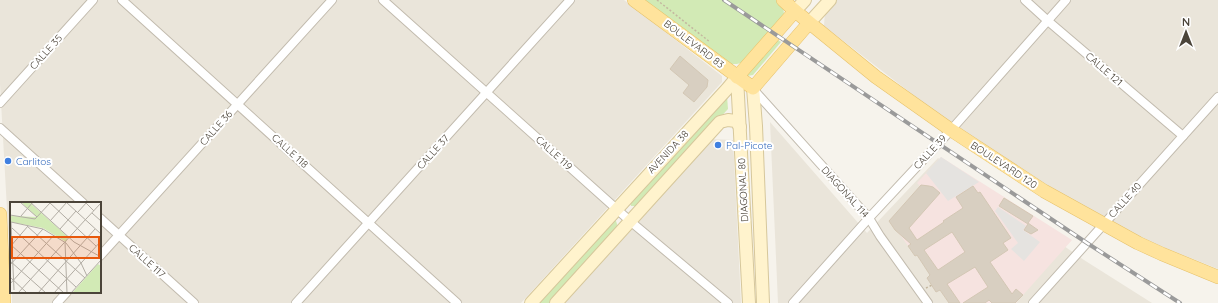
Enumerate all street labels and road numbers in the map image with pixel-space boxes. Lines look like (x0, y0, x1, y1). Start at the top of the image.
street label: BOULEVARD 83 (661, 17, 727, 71)
street label: CALLE 35 (27, 32, 65, 72)
street label: CALLE 121 (1083, 49, 1125, 89)
street label: CALLE 36 (197, 107, 236, 148)
street label: AVENIDA 38 (645, 128, 691, 176)
street label: CALLE 118 (269, 131, 311, 171)
street label: CALLE 37 (414, 132, 452, 172)
street label: CALLE 39 (911, 132, 950, 172)
street label: CALLE 119 (533, 133, 575, 173)
street label: BOULEVARD 120 (968, 139, 1040, 191)
street label: DIAGONAL 80 (735, 158, 751, 222)
street label: DIAGONAL 114 (818, 163, 872, 221)
street label: CALLE 40 (1106, 180, 1144, 220)
street label: CALLE 117 (126, 241, 168, 281)

